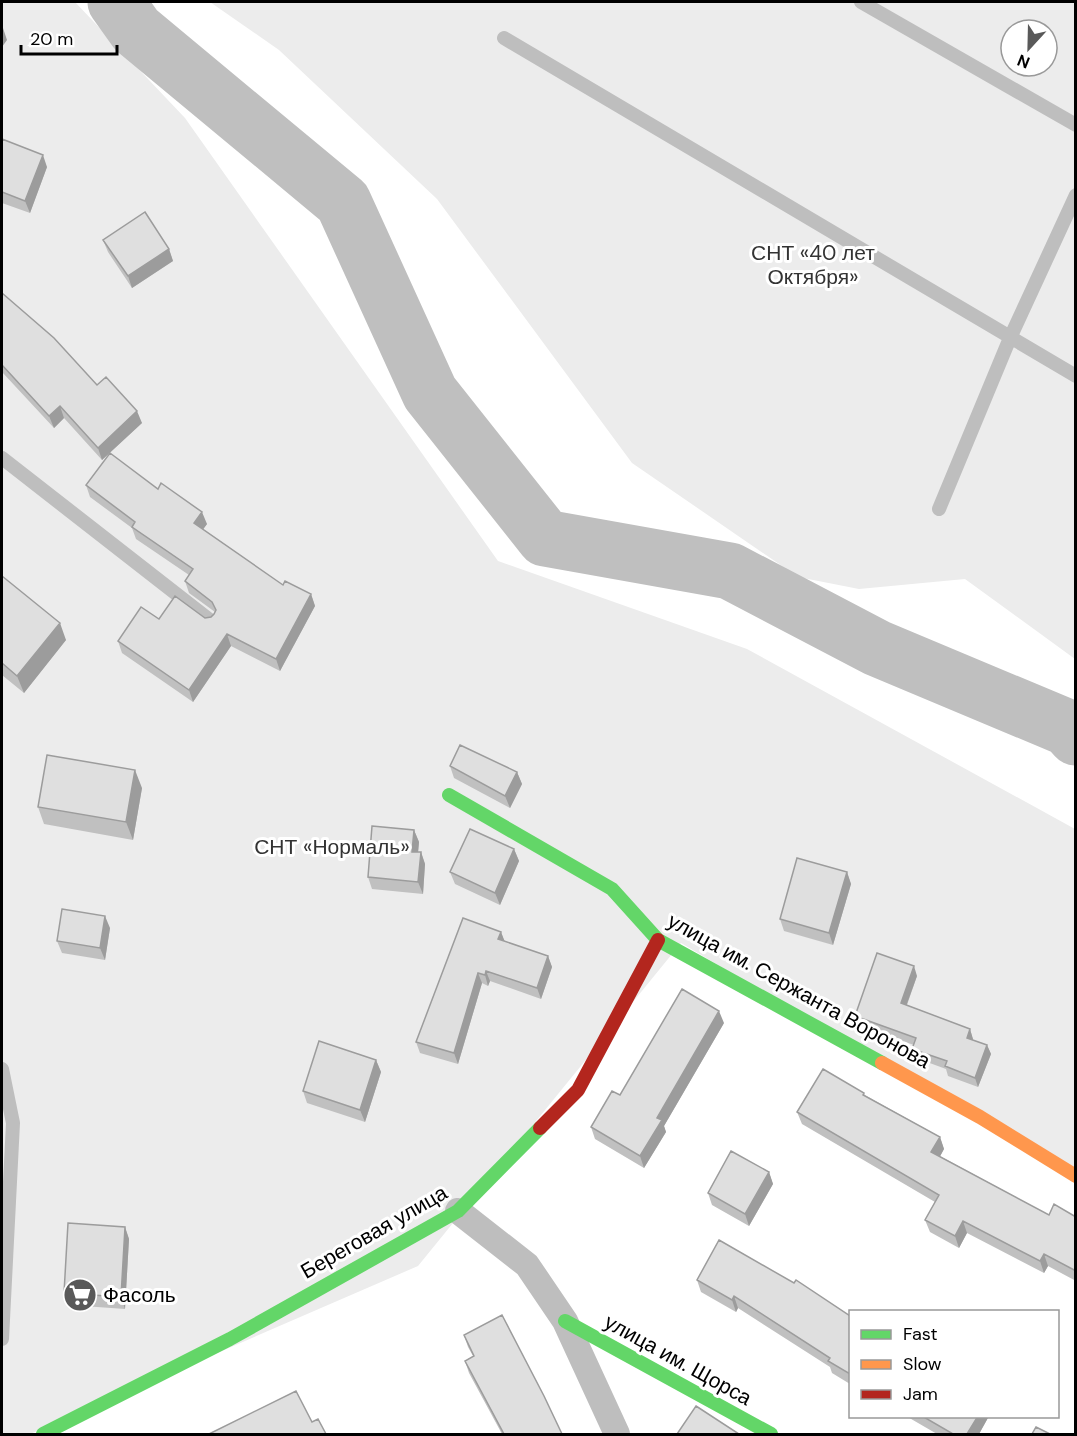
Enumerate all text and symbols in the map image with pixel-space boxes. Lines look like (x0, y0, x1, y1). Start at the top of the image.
scale bar (21, 18, 117, 56)
north arrow (999, 18, 1059, 78)
text: 20 m (30, 27, 73, 51)
text: N (1014, 50, 1033, 73)
park label: СНТ «40 лет Октября» (751, 239, 875, 291)
park label: СНТ «Нормаль» (254, 833, 410, 861)
street label: улица им. Сержанта Воронова (662, 907, 936, 1075)
street label: Береговая улица (296, 1178, 453, 1285)
supermarket icon: Фасоль (62, 1277, 98, 1313)
place label: Фасоль (103, 1281, 176, 1309)
street label: улица им. Щорса (599, 1308, 757, 1412)
legend (849, 1310, 1059, 1418)
text: Fast (903, 1322, 938, 1346)
text: Slow (903, 1352, 942, 1376)
text: Jam (903, 1382, 938, 1406)

